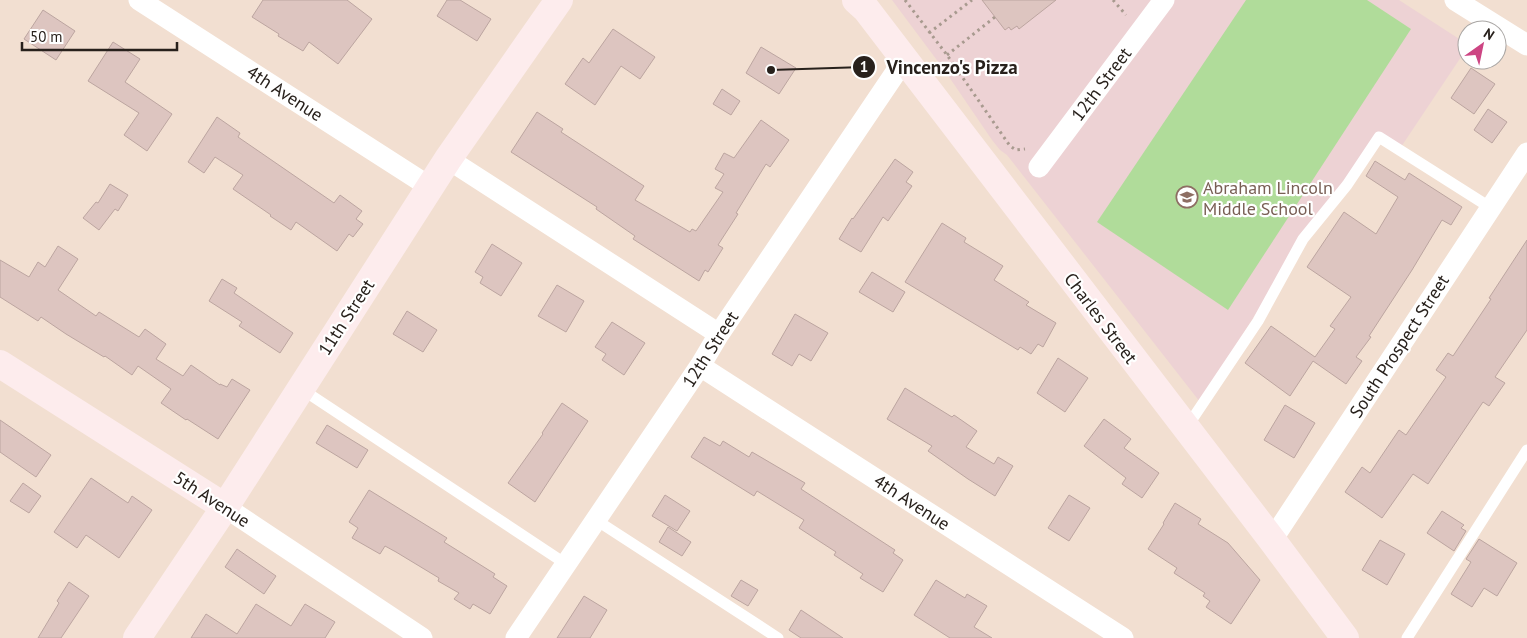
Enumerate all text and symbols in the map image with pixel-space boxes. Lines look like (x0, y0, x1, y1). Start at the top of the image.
scale bar (22, 20, 178, 52)
north arrow (1457, 20, 1507, 70)
text: N (1480, 24, 1498, 44)
text: 50 m (30, 27, 63, 46)
street label: 12th Street (1066, 43, 1136, 125)
callout: Vincenzo's Pizza (851, 50, 1027, 84)
text: Vincenzo's Pizza (885, 55, 1018, 79)
text: 1 (860, 57, 868, 76)
street label: 4th Avenue (243, 60, 327, 126)
place label: Abraham Lincoln Middle School (1203, 176, 1333, 220)
school or university icon: Abraham Lincoln Middle School (1175, 185, 1199, 209)
street label: Charles Street (1059, 268, 1143, 368)
street label: South Prospect Street (1344, 270, 1454, 422)
street label: 11th Street (313, 275, 379, 359)
street label: 12th Street (677, 307, 743, 391)
street label: 5th Avenue (170, 466, 254, 532)
street label: 4th Avenue (870, 469, 954, 535)

